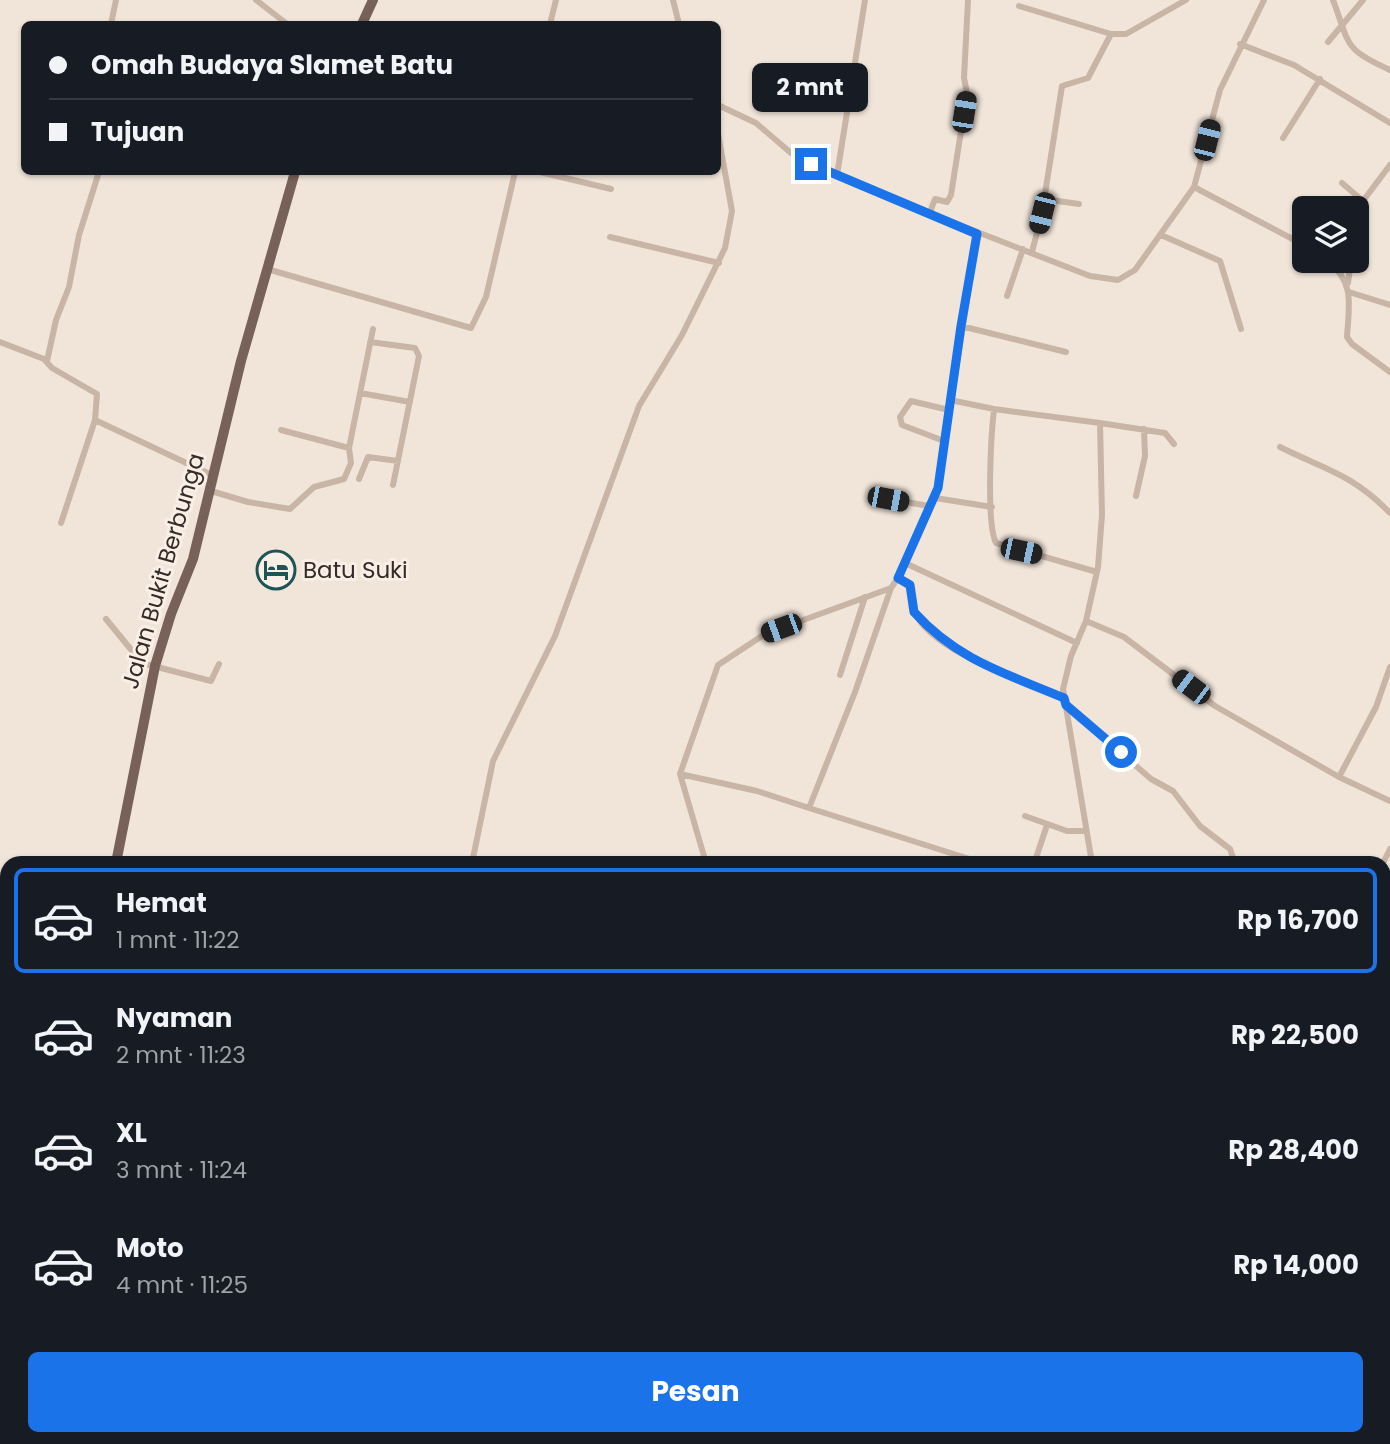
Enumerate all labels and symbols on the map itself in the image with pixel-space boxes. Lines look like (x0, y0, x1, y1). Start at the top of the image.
callout: 2 mnt (753, 62, 869, 111)
car (951, 90, 978, 134)
car (1192, 117, 1223, 163)
route end (795, 148, 827, 180)
car (1027, 190, 1058, 236)
street label: Jalan Bukit Berbunga (114, 449, 212, 693)
car (866, 485, 911, 513)
car (999, 536, 1044, 566)
hotel icon: Batu Suki (255, 549, 297, 591)
place label: Batu Suki (303, 554, 408, 586)
car (758, 611, 805, 645)
car (1168, 666, 1215, 708)
route start (1105, 736, 1137, 768)

